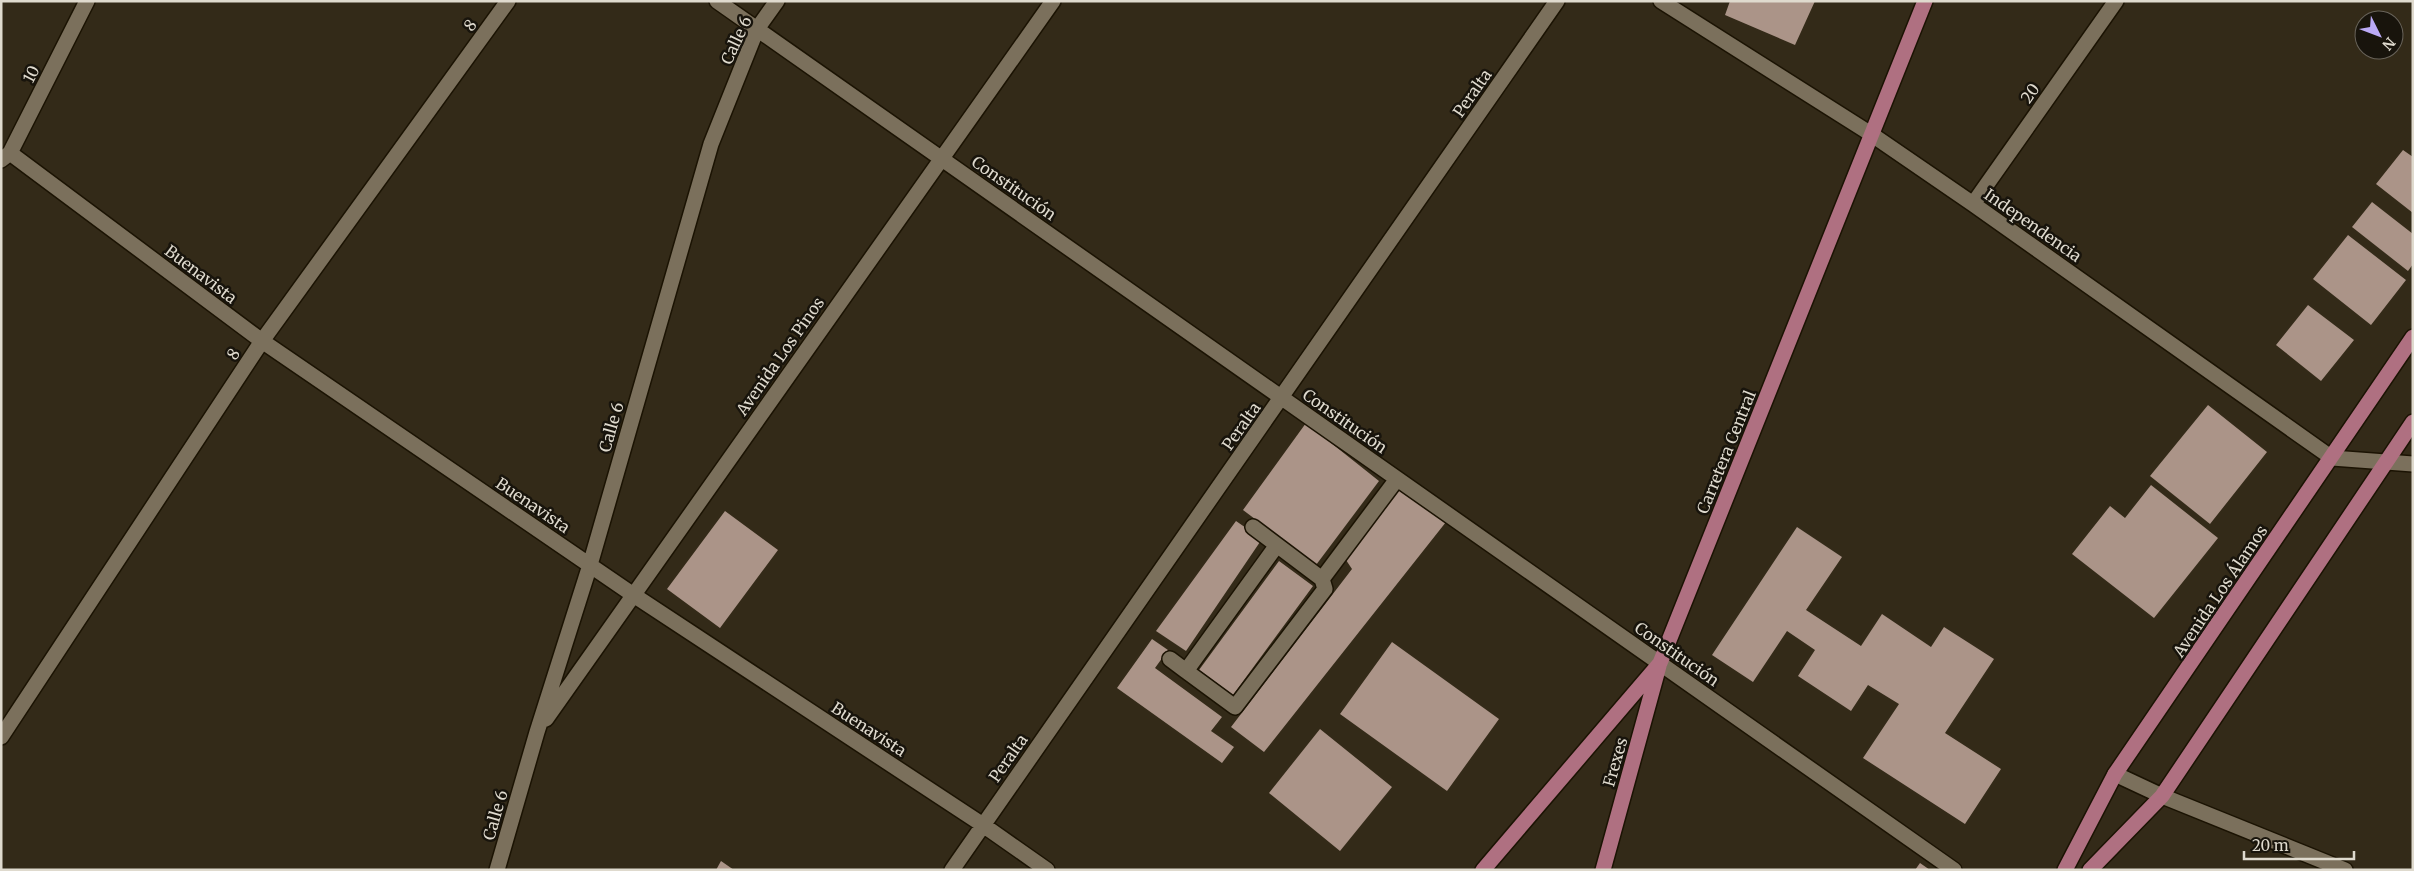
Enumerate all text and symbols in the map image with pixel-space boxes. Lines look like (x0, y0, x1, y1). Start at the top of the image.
north arrow (2354, 10, 2404, 60)
street label: Calle 6 (716, 12, 756, 67)
street label: 8 (459, 15, 481, 35)
text: N (2378, 34, 2399, 54)
street label: 10 (18, 62, 44, 86)
street label: Peralta (1448, 65, 1496, 121)
street label: 20 (2016, 79, 2044, 107)
street label: Constitución (968, 152, 1060, 225)
street label: Independencia (1981, 184, 2086, 266)
street label: Buenavista (161, 240, 241, 308)
street label: Avenida Los Pinos (731, 293, 828, 420)
street label: 8 (222, 345, 244, 363)
street label: Constitución (1299, 385, 1391, 458)
street label: Carretera Central (1692, 387, 1760, 517)
street label: Peralta (1217, 398, 1265, 454)
street label: Calle 6 (594, 399, 628, 454)
street label: Buenavista (492, 473, 574, 537)
street label: Avenida Los Álamos (2168, 521, 2272, 661)
street label: Constitución (1631, 618, 1723, 691)
street label: Buenavista (828, 697, 910, 761)
street label: Peralta (984, 730, 1032, 786)
street label: Frexes (1598, 735, 1632, 789)
street label: Calle 6 (478, 787, 512, 842)
scale bar (2244, 828, 2354, 860)
text: 20 m (2252, 836, 2289, 855)

